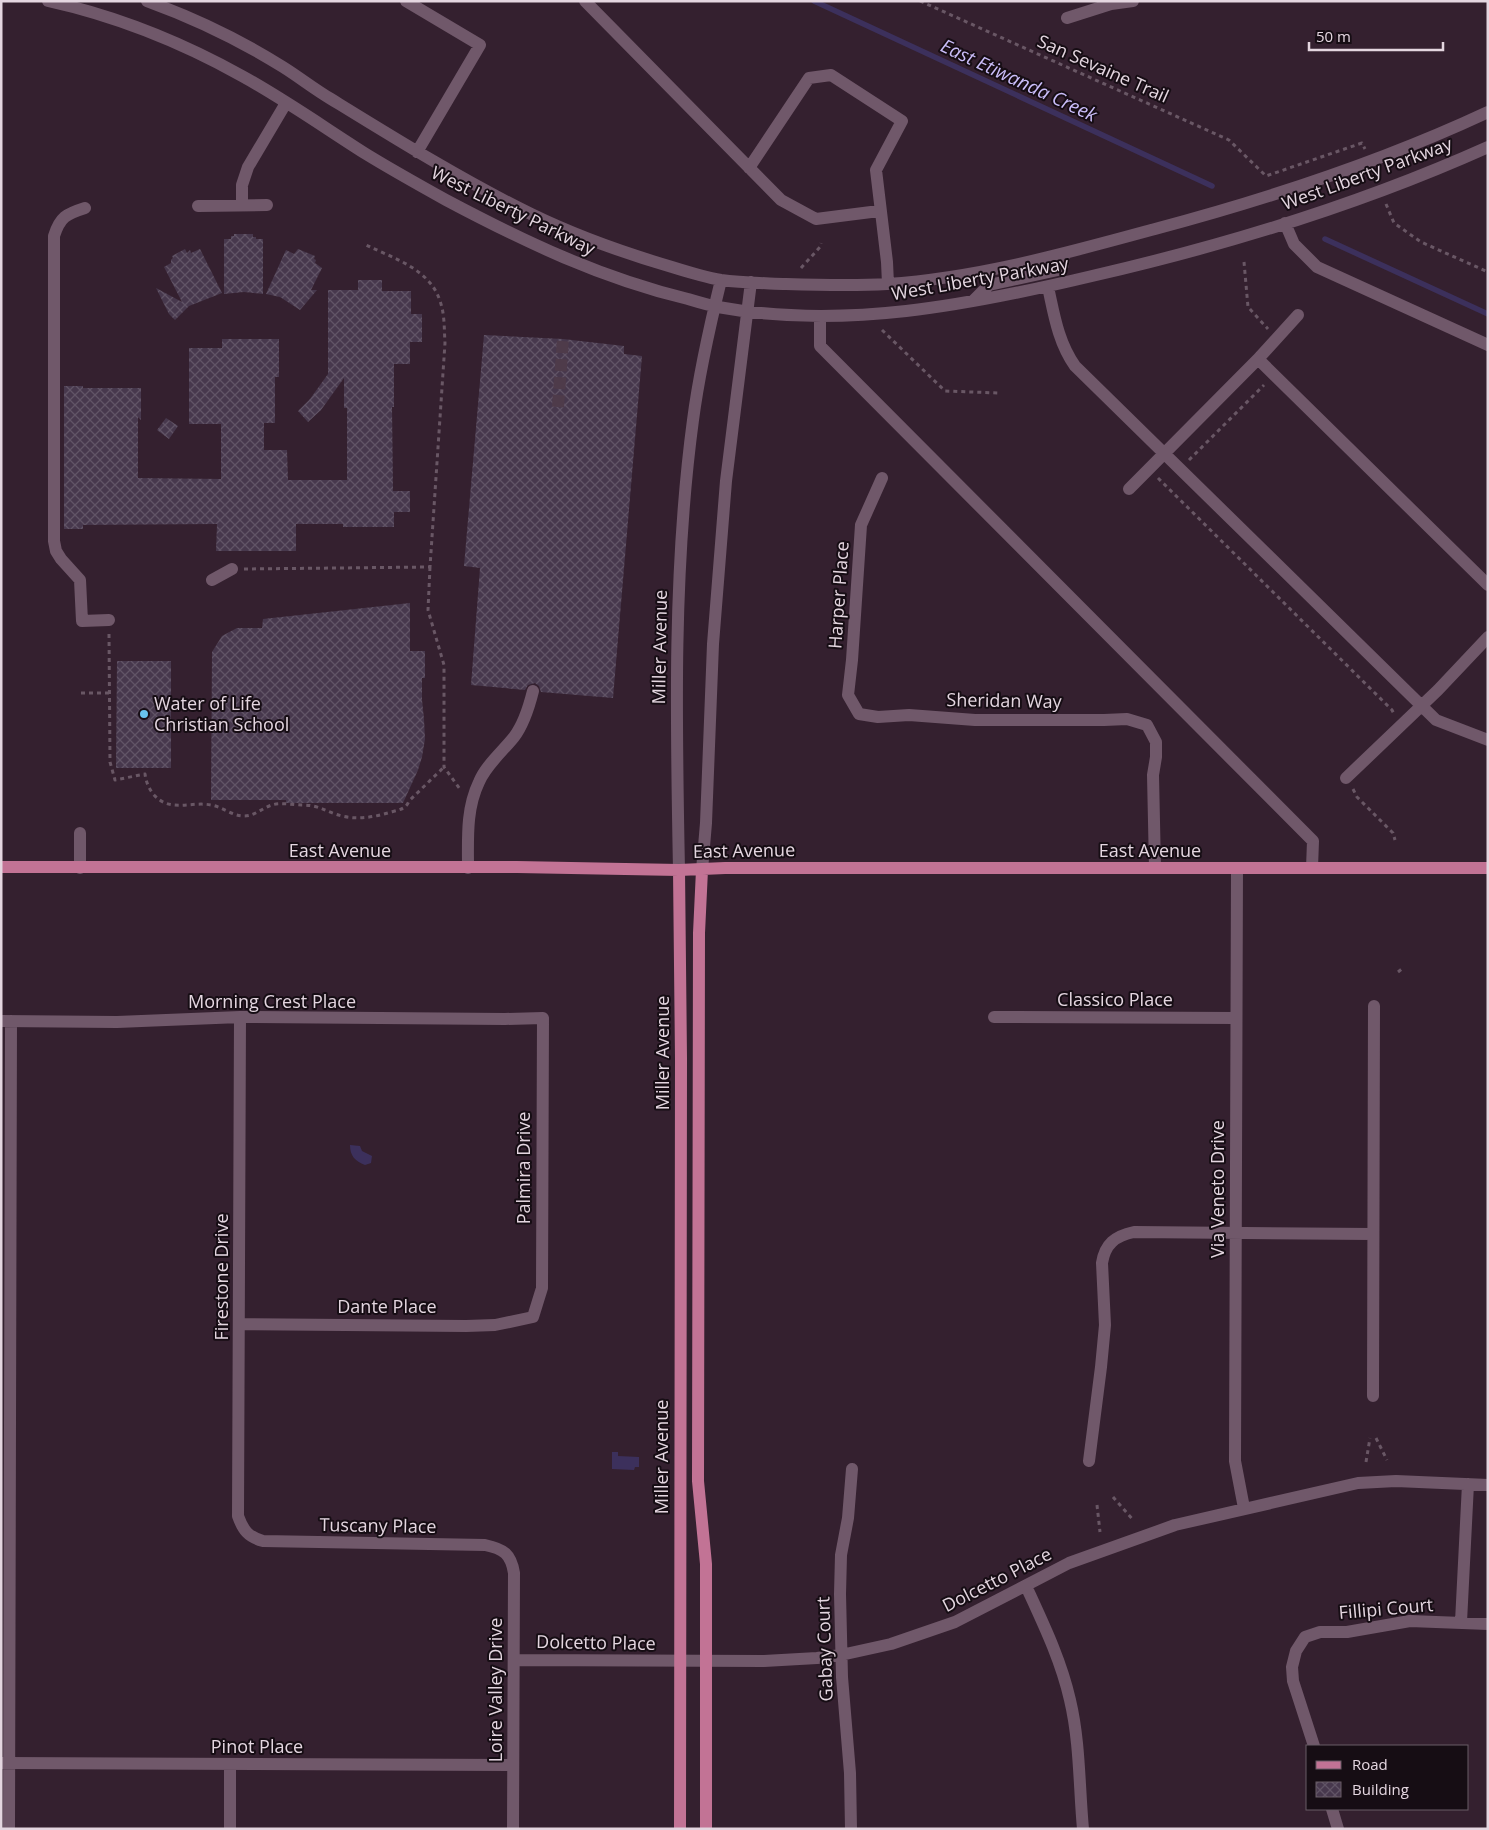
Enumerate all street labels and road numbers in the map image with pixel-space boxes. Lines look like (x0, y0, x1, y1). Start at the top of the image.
street label: San Sevaine Trail (1034, 28, 1173, 108)
street label: West Liberty Parkway (1278, 131, 1456, 215)
street label: West Liberty Parkway (427, 160, 600, 261)
street label: West Liberty Parkway (889, 250, 1071, 305)
street label: Harper Place (822, 540, 854, 650)
street label: Miller Avenue (646, 589, 672, 705)
street label: Sheridan Way (946, 687, 1063, 713)
street label: East Avenue (693, 837, 795, 863)
street label: East Avenue (289, 838, 391, 862)
street label: East Avenue (1099, 838, 1201, 862)
street label: Classico Place (1057, 987, 1173, 1011)
street label: Morning Crest Place (188, 989, 356, 1013)
street label: Miller Avenue (650, 996, 674, 1110)
street label: Palmira Drive (511, 1112, 535, 1224)
street label: Via Veneto Drive (1205, 1120, 1229, 1258)
street label: Firestone Drive (209, 1213, 233, 1341)
street label: Dante Place (337, 1294, 437, 1318)
street label: Miller Avenue (649, 1400, 673, 1514)
street label: Tuscany Place (319, 1512, 437, 1538)
street label: Dolcetto Place (938, 1541, 1055, 1617)
street label: Fillipi Court (1338, 1592, 1434, 1624)
street label: Gabay Court (810, 1596, 838, 1702)
street label: Loire Valley Drive (483, 1618, 507, 1762)
street label: Dolcetto Place (536, 1629, 656, 1655)
street label: Pinot Place (211, 1734, 303, 1758)

